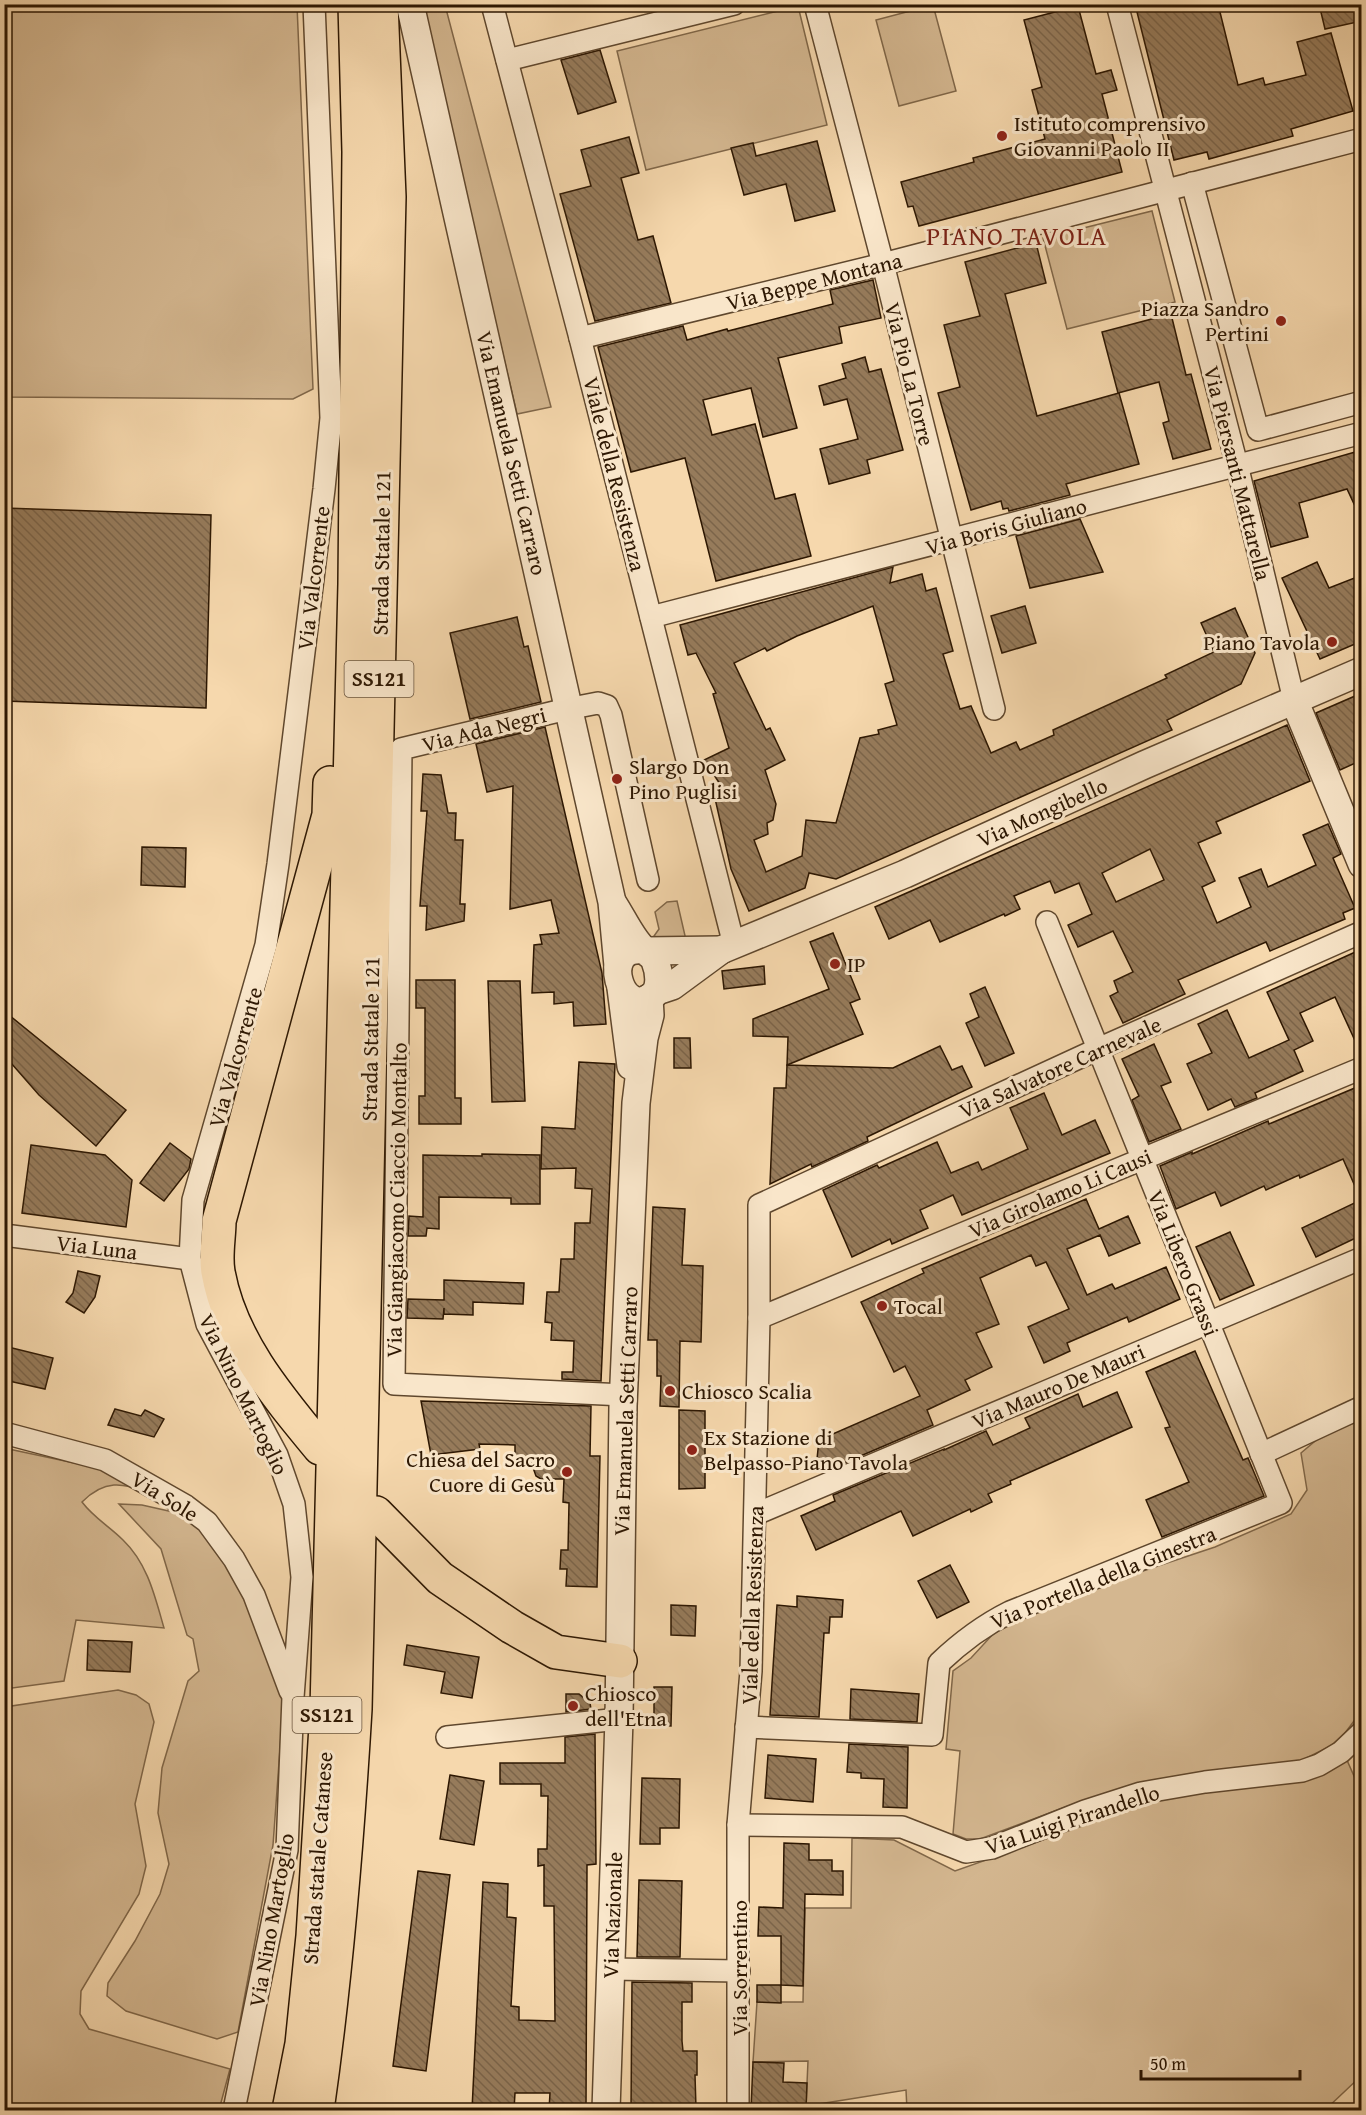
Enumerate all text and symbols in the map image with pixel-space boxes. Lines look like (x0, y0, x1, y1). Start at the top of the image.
place label: Istituto comprensivo Giovanni Paolo II (1014, 107, 1206, 164)
marker: Istituto comprensivo Giovanni Paolo II (995, 129, 1009, 143)
district label: PIANO TAVOLA (926, 216, 1108, 255)
street label: Via Beppe Montana (723, 244, 906, 318)
place label: Piazza Sandro Pertini (1141, 292, 1269, 349)
street label: Via Pio La Torre (877, 299, 943, 449)
marker: Piazza Sandro Pertini (1274, 314, 1288, 328)
street label: Via Emanuela Setti Carraro (468, 328, 556, 578)
street label: Via Piersanti Mattarella (1196, 363, 1280, 584)
street label: Viale della Resistenza (575, 374, 655, 575)
street label: Strada Statale 121 (364, 470, 398, 636)
street label: Via Boris Giuliano (922, 489, 1090, 563)
street label: Via Valcorrente (288, 504, 338, 652)
place label: Piano Tavola (1203, 626, 1321, 658)
marker: Piano Tavola (1325, 635, 1339, 649)
road number: SS121 (344, 661, 413, 697)
street label: Via Ada Negri (418, 698, 550, 760)
place label: Slargo Don Pino Puglisi (629, 750, 737, 807)
street label: Via Mongibello (972, 769, 1112, 855)
marker: Slargo Don Pino Puglisi (610, 772, 624, 786)
place label: IP (847, 948, 866, 980)
street label: Strada Statale 121 (353, 956, 387, 1122)
marker: IP (828, 957, 842, 971)
street label: Via Valcorrente (200, 983, 270, 1131)
street label: Via Salvatore Carnevale (954, 1008, 1166, 1126)
street label: Via Giangiacomo Ciaccio Montalto (377, 1042, 415, 1358)
street label: Via Girolamo Li Causi (963, 1140, 1157, 1246)
street label: Via Libero Grassi (1140, 1185, 1228, 1341)
street label: Via Luna (55, 1226, 140, 1268)
street label: Via Emanuela Setti Carraro (605, 1286, 645, 1536)
place label: Tocal (894, 1290, 943, 1322)
marker: Tocal (875, 1299, 889, 1313)
street label: Via Nino Martoglio (191, 1308, 297, 1480)
street label: Via Mauro De Mauri (967, 1335, 1149, 1437)
place label: Chiosco Scalia (682, 1375, 813, 1407)
marker: Chiosco Scalia (663, 1384, 677, 1398)
place label: Ex Stazione di Belpasso-Piano Tavola (704, 1421, 909, 1478)
place label: Chiesa del Sacro Cuore di Gesù (406, 1443, 555, 1500)
marker: Ex Stazione di Belpasso-Piano Tavola (685, 1443, 699, 1457)
street label: Via Sole (125, 1463, 205, 1529)
marker: Chiesa del Sacro Cuore di Gesù (560, 1465, 574, 1479)
street label: Viale della Resistenza (733, 1504, 771, 1705)
street label: Via Portella della Ginestra (985, 1517, 1221, 1637)
place label: Chiosco dell'Etna (585, 1677, 667, 1734)
road number: SS121 (292, 1697, 362, 1733)
marker: Chiosco dell'Etna (566, 1699, 580, 1713)
street label: Strada statale Catanese (294, 1750, 340, 1966)
street label: Via Luigi Pirandello (981, 1776, 1163, 1862)
street label: Via Nino Martoglio (240, 1831, 302, 2009)
street label: Via Nazionale (594, 1851, 630, 1979)
street label: Via Sorrentino (723, 1900, 755, 2036)
scale bar (1141, 2043, 1300, 2081)
text: 50 m (1150, 2050, 1186, 2077)

